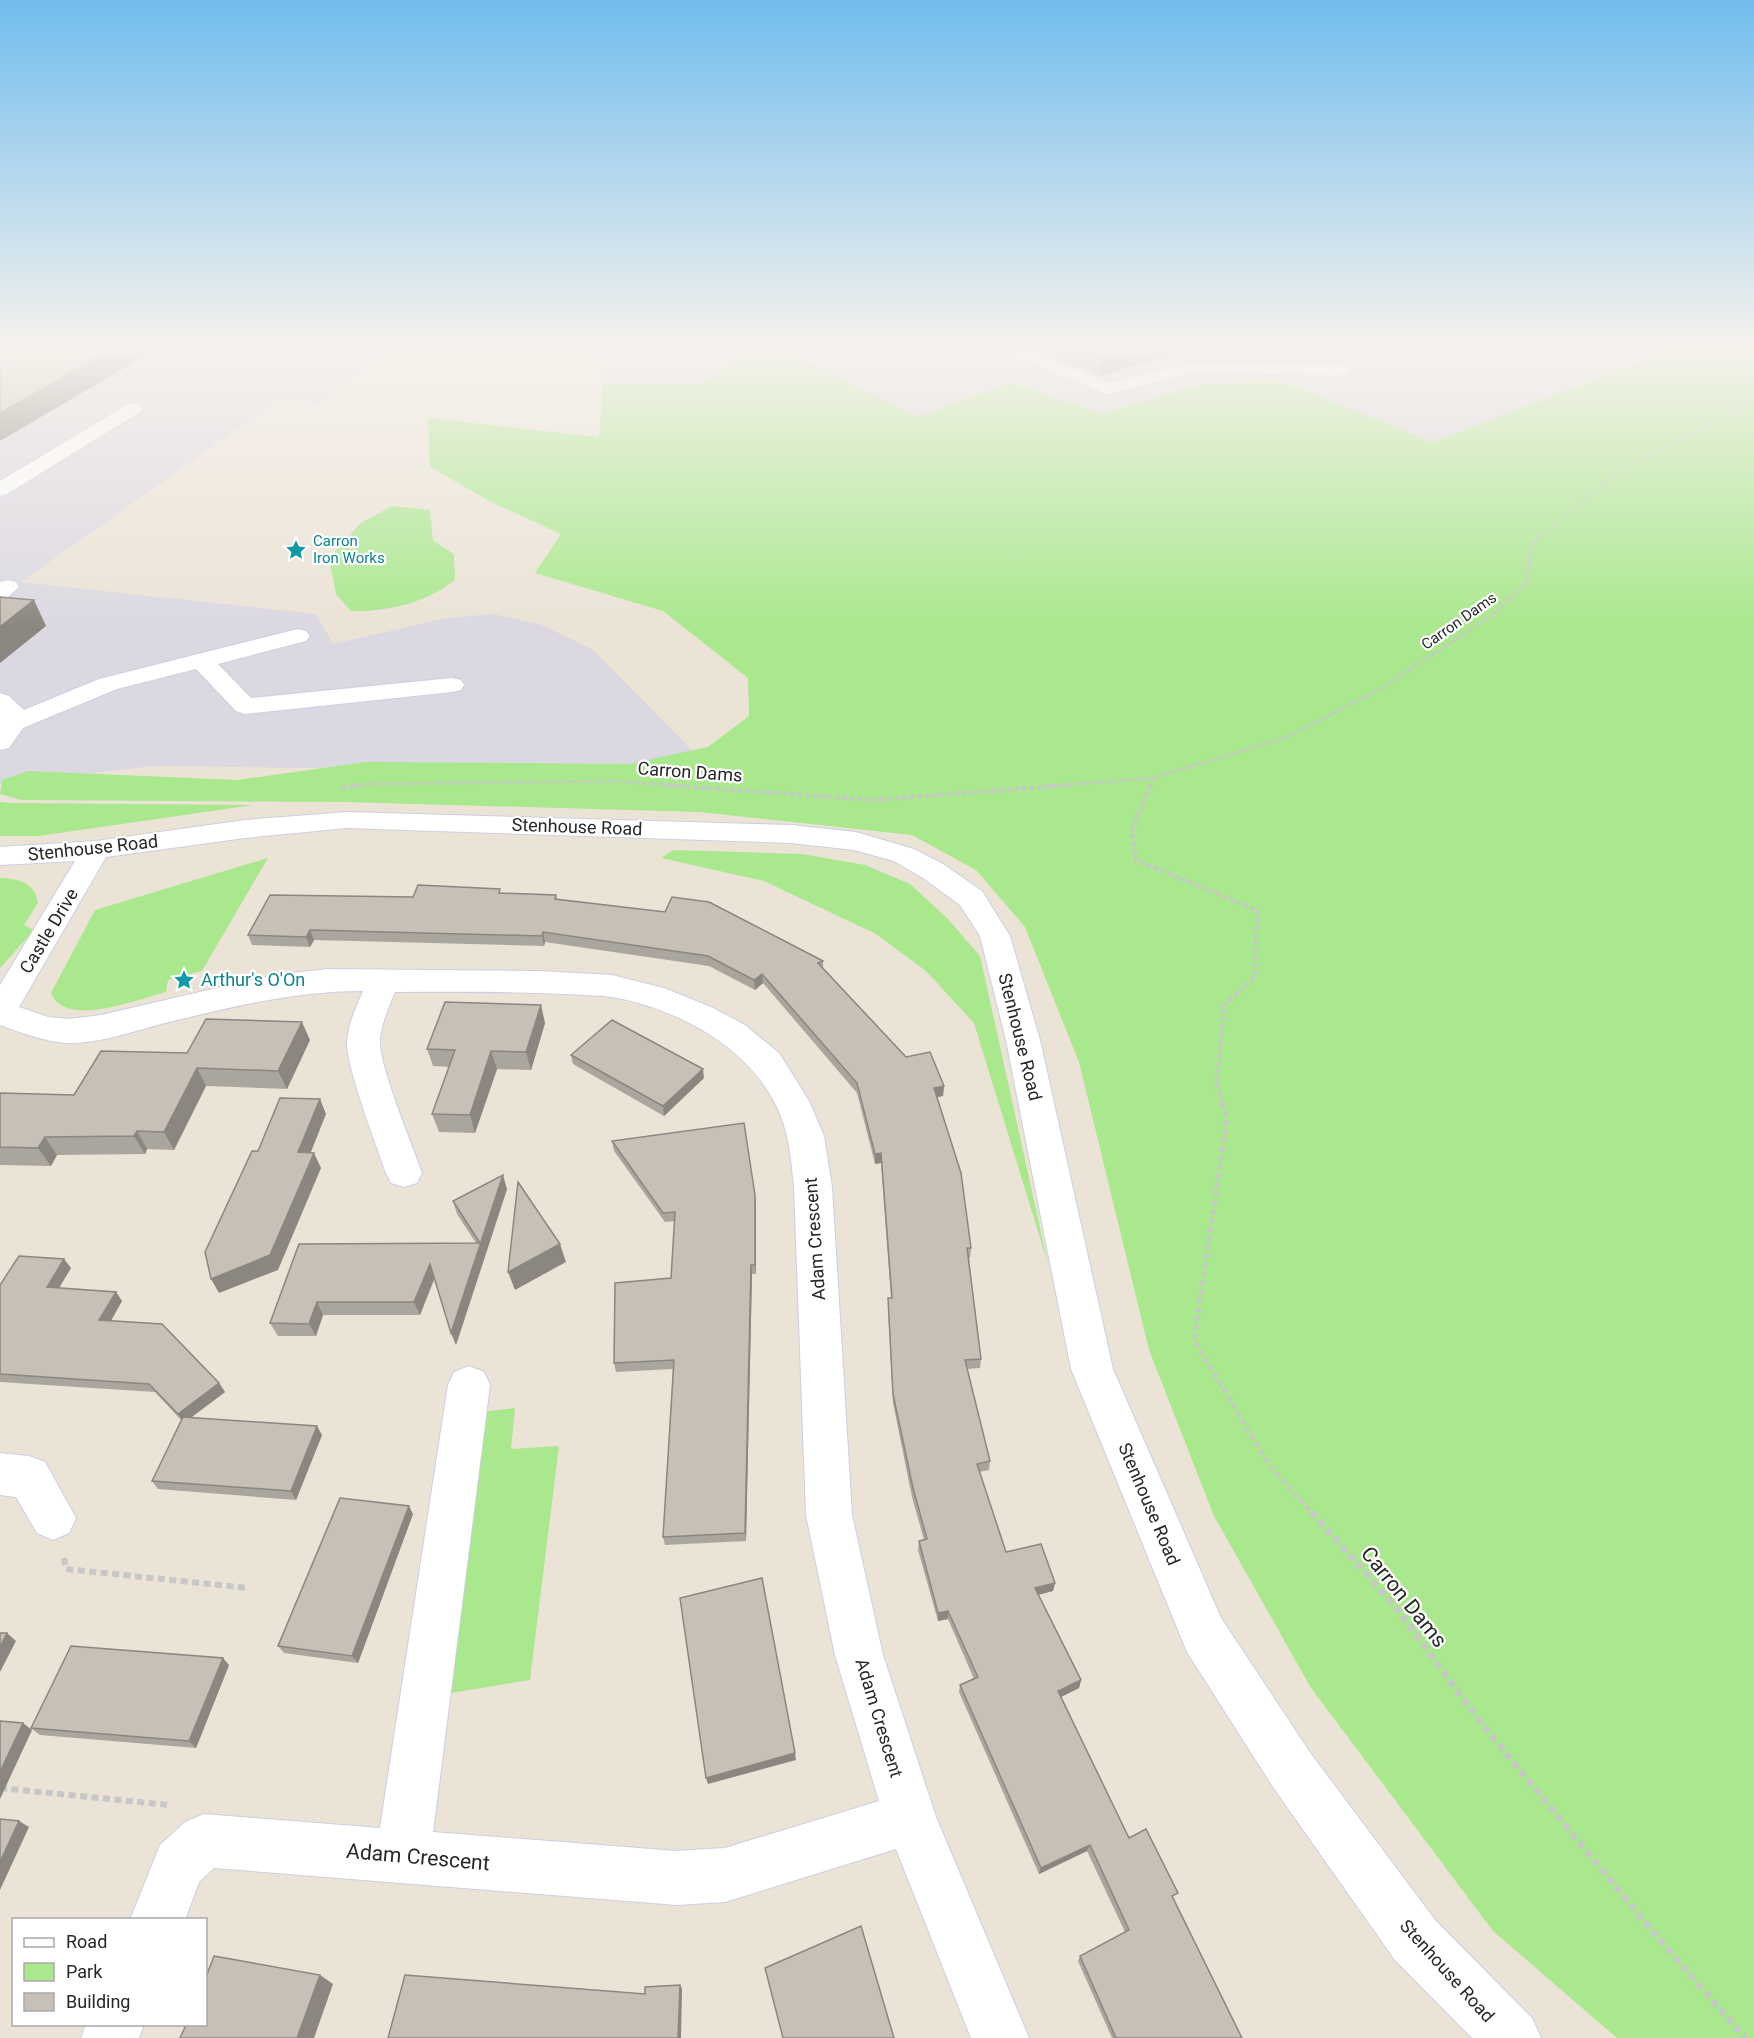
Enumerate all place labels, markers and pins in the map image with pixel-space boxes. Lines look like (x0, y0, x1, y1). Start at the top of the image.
place label: Carron Iron Works (313, 532, 385, 567)
place icon: Carron Iron Works (284, 538, 308, 562)
place icon: Arthur's O'On (172, 968, 196, 992)
place label: Arthur's O'On (201, 969, 305, 990)

